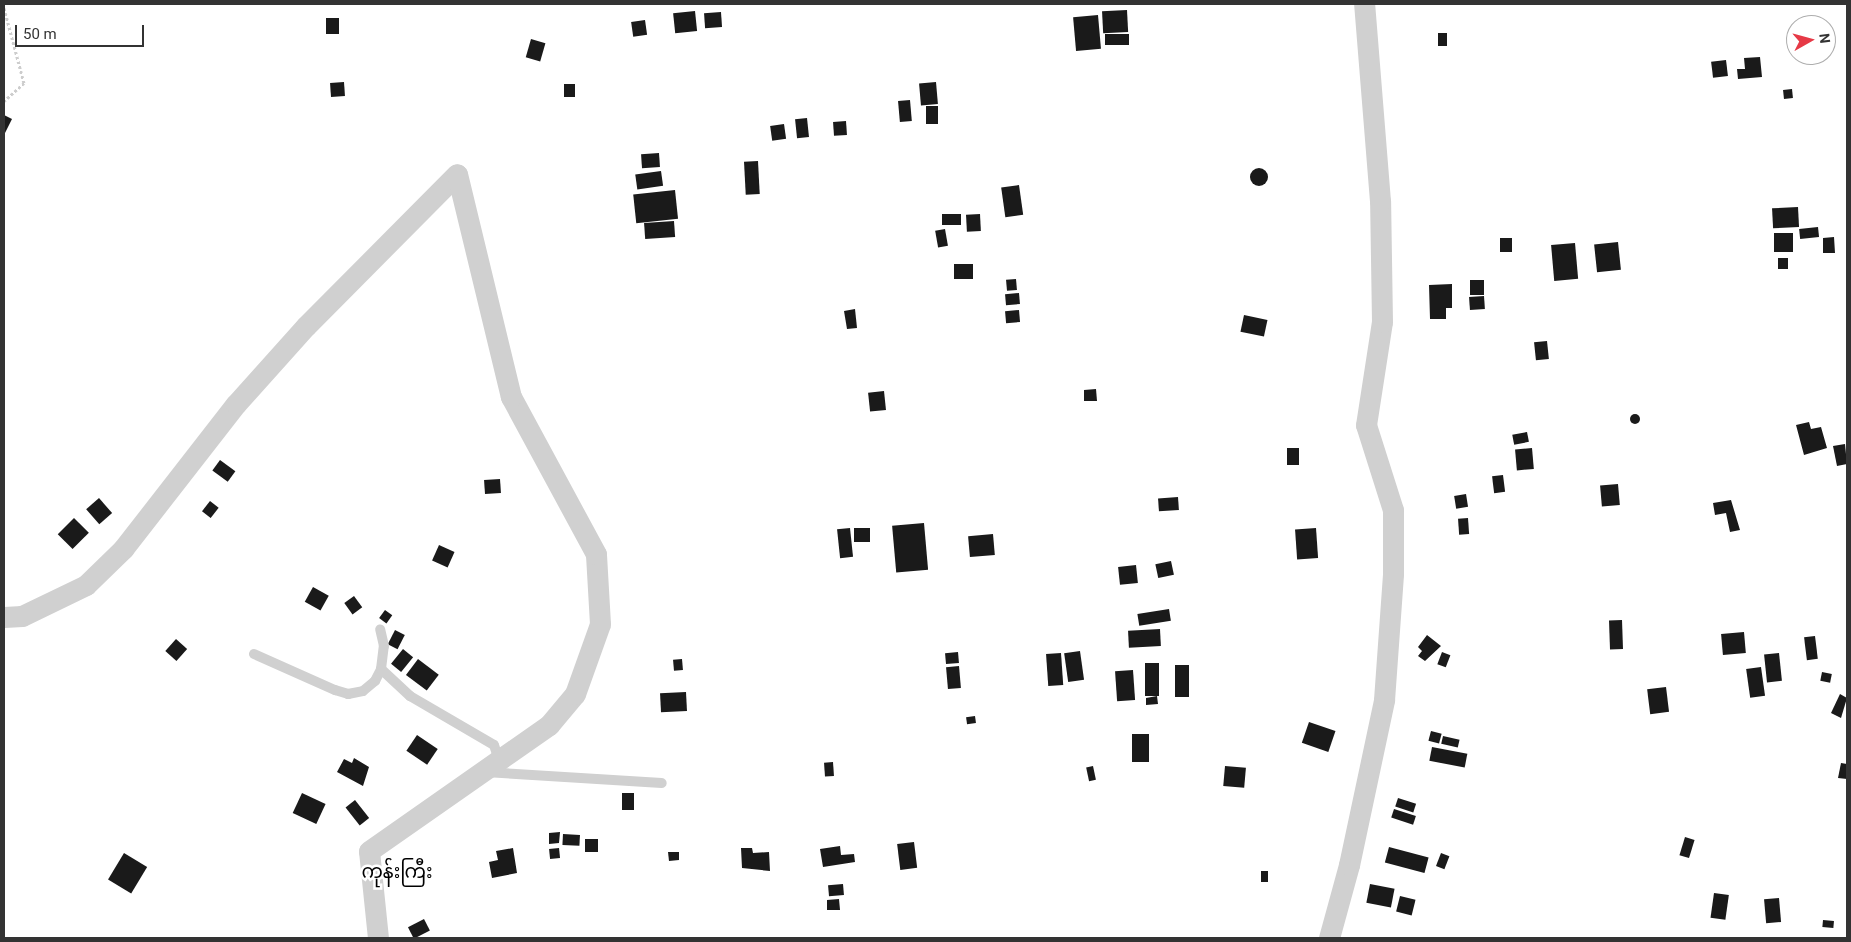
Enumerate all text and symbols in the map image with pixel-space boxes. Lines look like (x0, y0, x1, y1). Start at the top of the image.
scale bar (18, 15, 146, 47)
north arrow (1786, 15, 1836, 65)
text: 50 m (23, 25, 57, 43)
text: N (1816, 32, 1833, 44)
district label: ကုန်းကြီး (361, 861, 433, 883)

